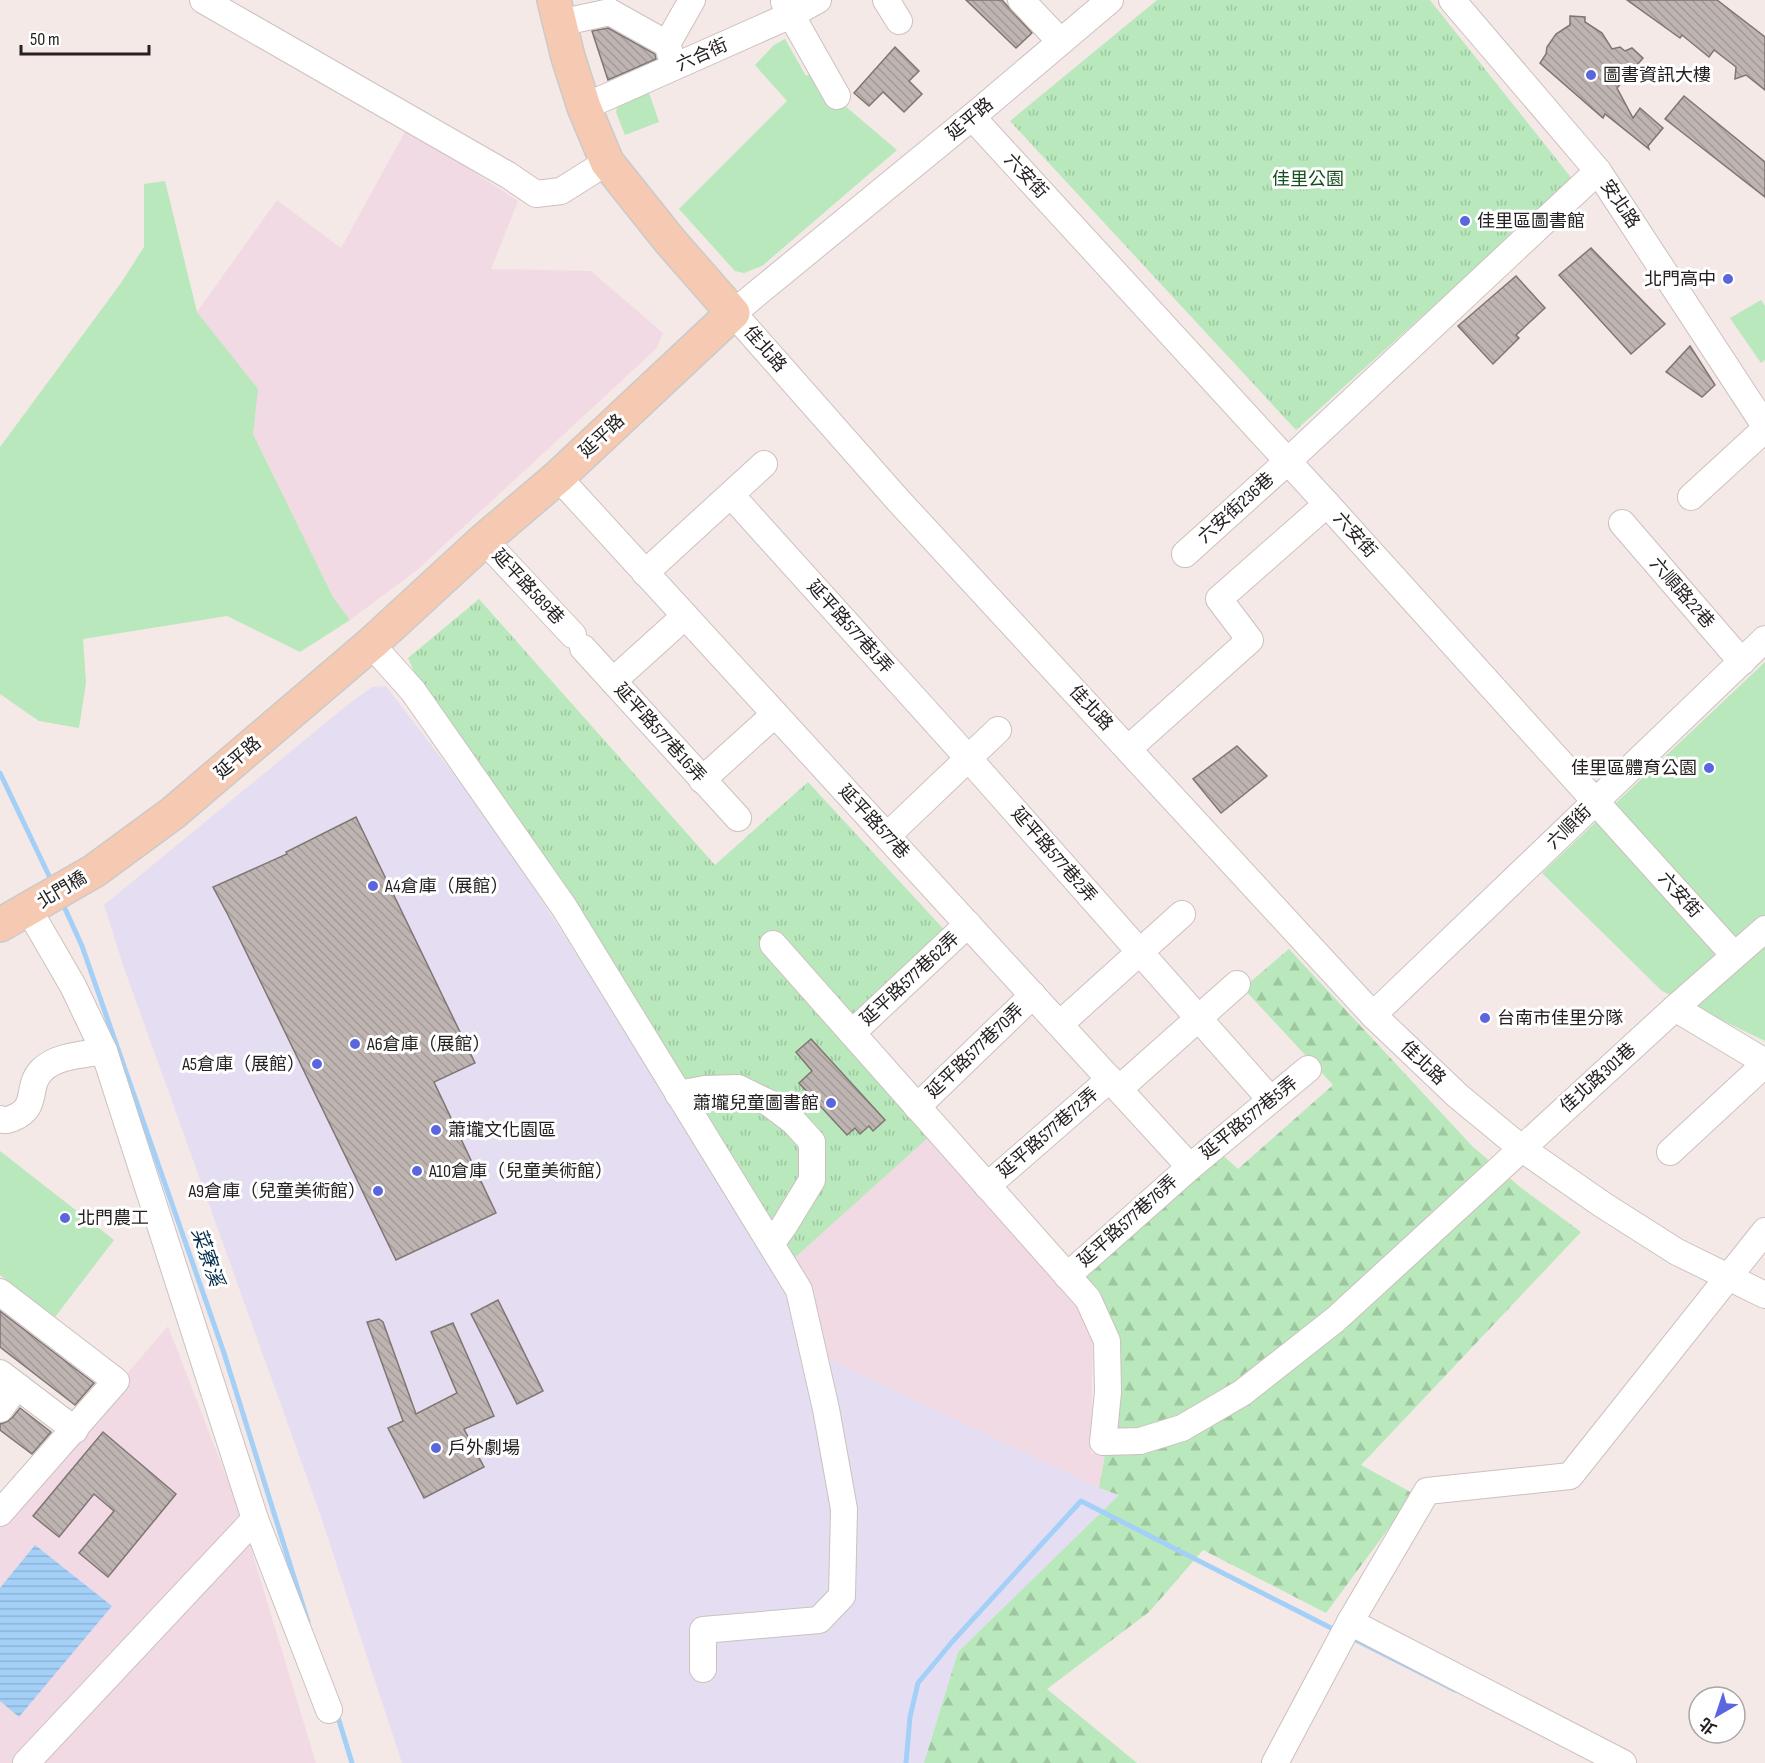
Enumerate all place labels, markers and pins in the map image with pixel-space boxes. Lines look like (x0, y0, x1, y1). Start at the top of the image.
place label: 圖書資訊大樓 (1603, 65, 1711, 86)
marker: 圖書資訊大樓 (1584, 68, 1598, 82)
place label: 佳里區圖書館 (1477, 211, 1585, 232)
marker: 佳里區圖書館 (1458, 214, 1472, 228)
place label: 北門高中 (1644, 269, 1716, 290)
marker: 北門高中 (1721, 272, 1735, 286)
place label: 佳里區體育公園 (1571, 758, 1697, 779)
marker: 佳里區體育公園 (1702, 761, 1716, 775)
place label: A4倉庫（展館） (384, 876, 508, 897)
marker: A4倉庫（展館） (366, 879, 380, 893)
place label: 台南市佳里分隊 (1497, 1008, 1623, 1029)
marker: 台南市佳里分隊 (1478, 1011, 1492, 1025)
place label: A6倉庫（展館） (366, 1034, 491, 1055)
marker: A6倉庫（展館） (348, 1037, 362, 1051)
place label: A5倉庫（展館） (181, 1054, 305, 1075)
marker: A5倉庫（展館） (310, 1057, 324, 1071)
place label: 蕭壠兒童圖書館 (693, 1093, 819, 1114)
marker: 蕭壠兒童圖書館 (824, 1096, 838, 1110)
place label: 蕭壠文化園區 (448, 1120, 556, 1141)
marker: 蕭壠文化園區 (429, 1123, 443, 1137)
place label: A10倉庫（兒童美術館） (428, 1161, 613, 1182)
marker: A10倉庫（兒童美術館） (410, 1164, 424, 1178)
place label: A9倉庫（兒童美術館） (187, 1181, 366, 1202)
marker: A9倉庫（兒童美術館） (371, 1184, 385, 1198)
place label: 北門農工 (77, 1208, 149, 1229)
marker: 北門農工 (58, 1211, 72, 1225)
place label: 戶外劇場 (448, 1438, 520, 1459)
marker: 戶外劇場 (429, 1441, 443, 1455)

